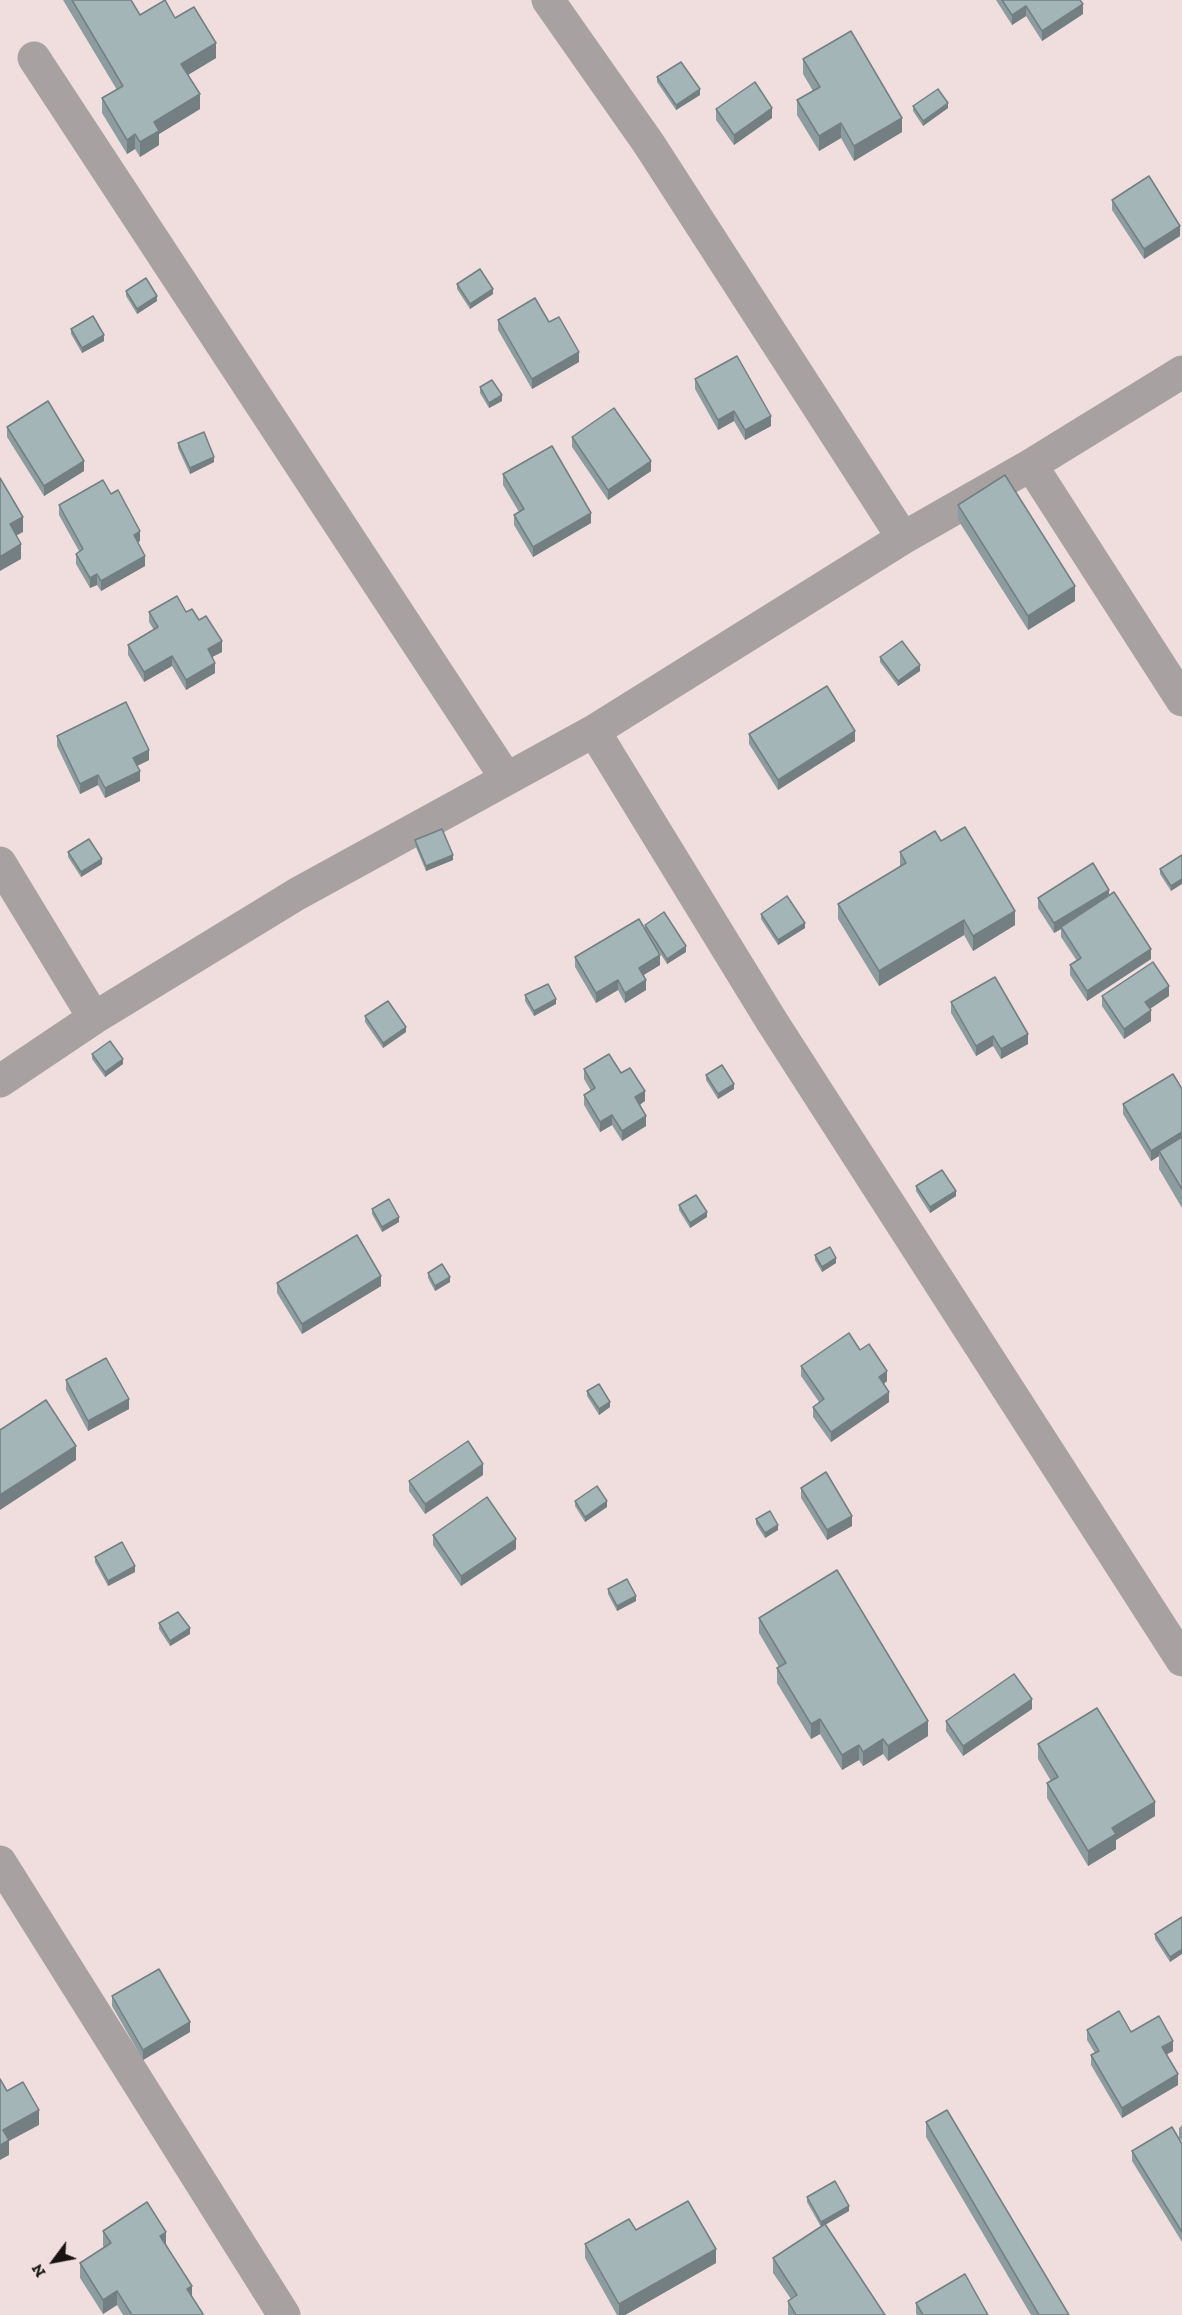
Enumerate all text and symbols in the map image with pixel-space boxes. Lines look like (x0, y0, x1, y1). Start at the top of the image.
north arrow (24, 2231, 84, 2291)
text: N (27, 2261, 50, 2281)

